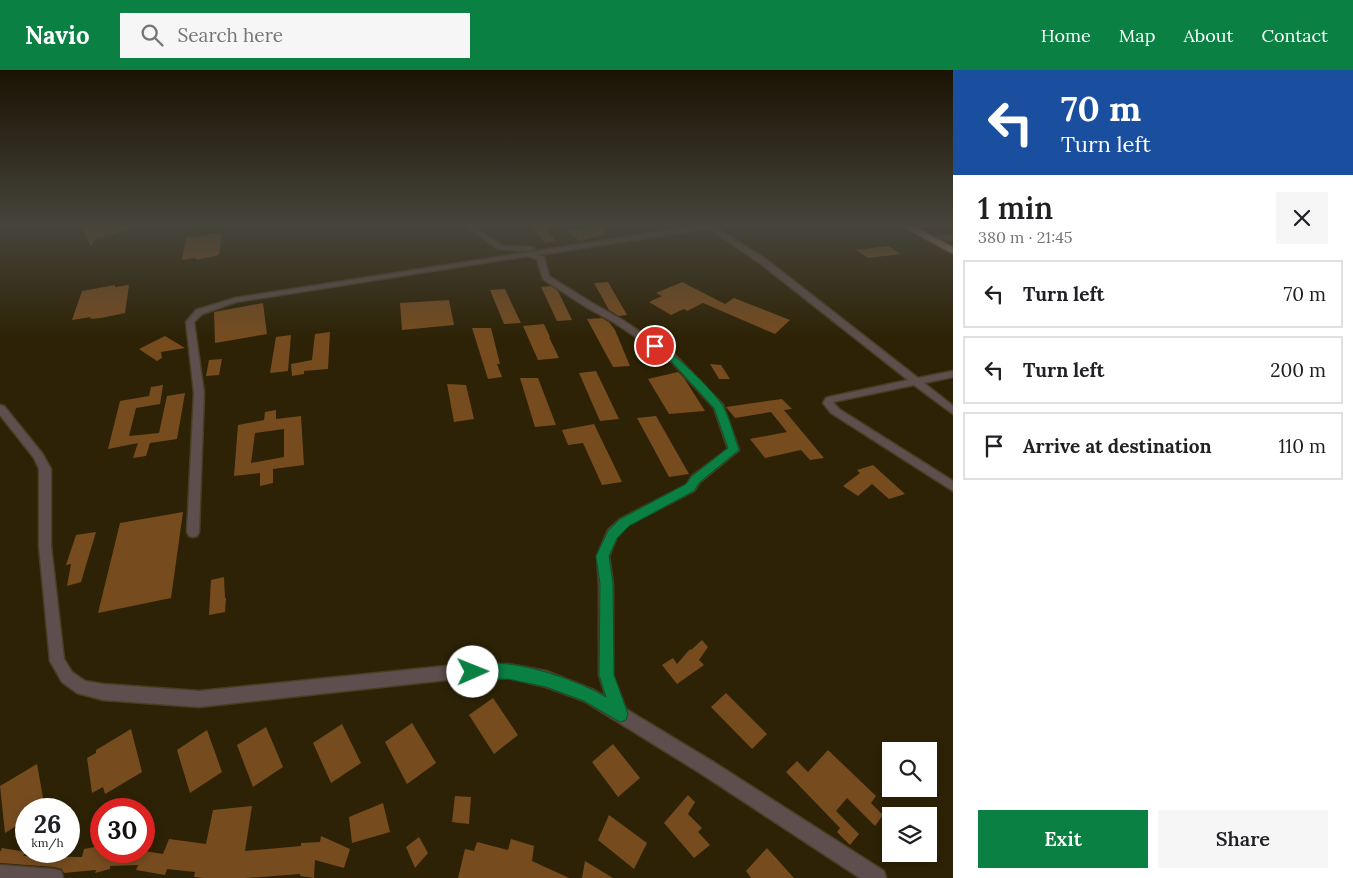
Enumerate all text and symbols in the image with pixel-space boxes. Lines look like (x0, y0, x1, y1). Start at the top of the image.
search box (120, 13, 470, 58)
text: Navio (25, 20, 90, 51)
icon: search (138, 21, 166, 49)
text: Search here (178, 23, 283, 47)
text: Home (1041, 24, 1091, 47)
text: Map (1119, 24, 1155, 47)
text: About (1183, 24, 1233, 47)
text: Contact (1261, 24, 1328, 47)
text: 70 m (1061, 86, 1141, 131)
icon: left (978, 90, 1043, 155)
text: Turn left (1061, 130, 1151, 158)
text: 1 min (978, 189, 1053, 227)
button: close (1276, 192, 1328, 244)
text: 380 m · 21:45 (978, 227, 1073, 247)
icon: left (980, 280, 1008, 308)
text: Turn left (1023, 282, 1104, 306)
text: 70 m (1283, 282, 1326, 306)
pin (634, 325, 676, 367)
icon: arrive (641, 332, 669, 360)
icon: left (980, 356, 1008, 384)
text: Turn left (1023, 358, 1104, 382)
text: 200 m (1270, 358, 1326, 382)
icon: arrive (980, 432, 1008, 460)
text: Arrive at destination (1023, 434, 1212, 458)
text: 110 m (1278, 434, 1326, 458)
position arrow (446, 645, 498, 697)
map controls (882, 742, 937, 862)
button: search (882, 742, 937, 797)
speed limit sign: 30 (90, 798, 155, 863)
button: layers (882, 807, 937, 862)
text: 26 (34, 808, 61, 840)
button: Exit (978, 810, 1148, 868)
button: Share (1158, 810, 1328, 868)
text: km/h (31, 835, 64, 850)

